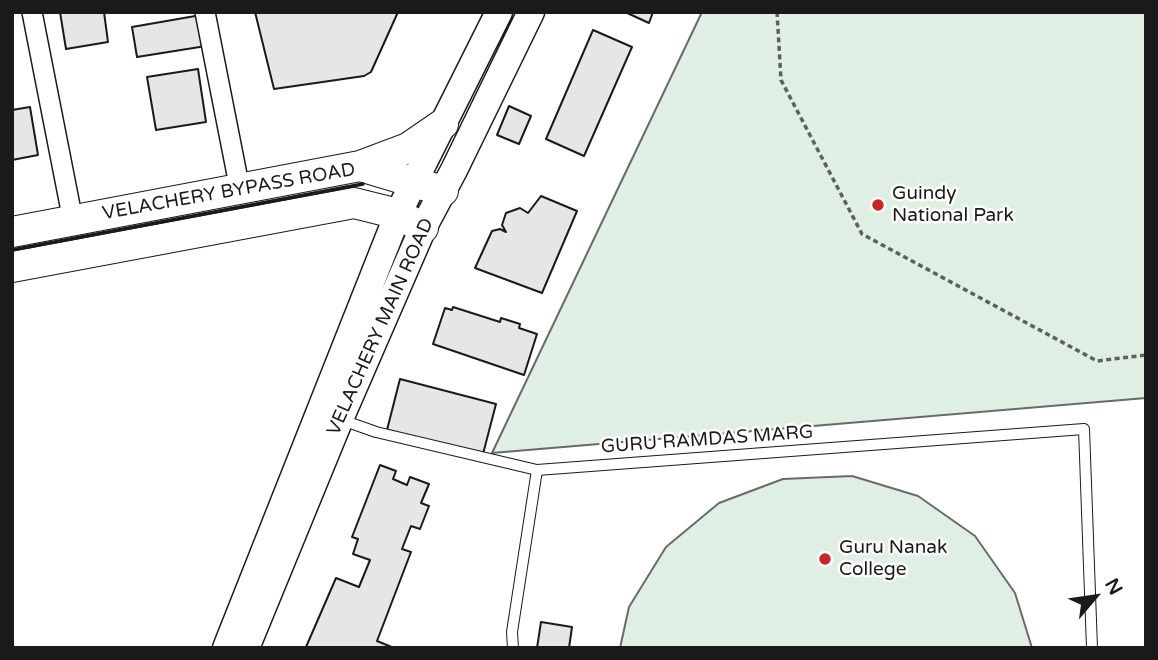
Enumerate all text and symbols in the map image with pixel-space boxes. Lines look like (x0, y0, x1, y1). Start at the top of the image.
street label: VELACHERY BYPASS ROAD (101, 159, 357, 225)
place label: Guindy National Park (892, 183, 1014, 227)
marker: Guindy National Park (870, 197, 886, 213)
street label: VELACHERY MAIN ROAD (323, 215, 439, 439)
street label: GURU RAMDAS MARG (600, 421, 814, 459)
place label: Guru Nanak College (839, 537, 947, 581)
marker: Guru Nanak College (817, 551, 833, 567)
north arrow (1060, 562, 1130, 632)
text: N (1100, 575, 1127, 599)

